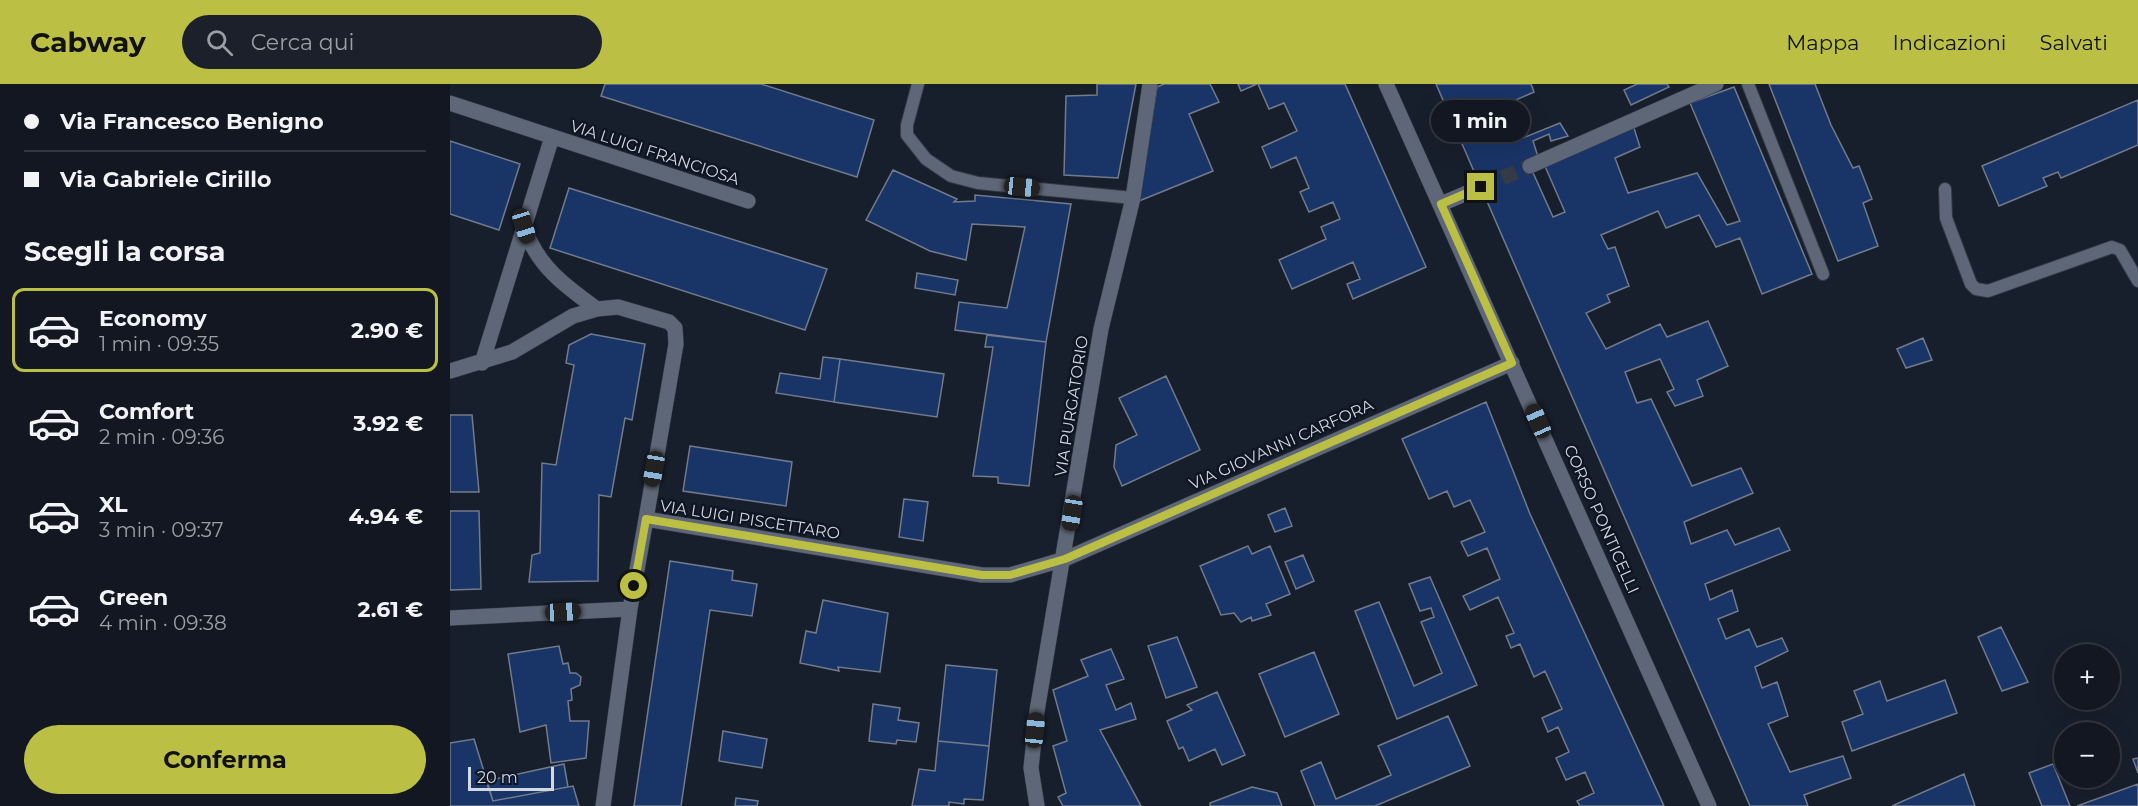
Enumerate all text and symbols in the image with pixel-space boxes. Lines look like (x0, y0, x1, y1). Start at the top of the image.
search box (182, 15, 602, 69)
text: Cabway (30, 25, 146, 59)
icon: search (203, 26, 236, 59)
text: Cerca qui (251, 29, 354, 56)
text: Mappa (1786, 30, 1859, 55)
text: Indicazioni (1892, 30, 2007, 55)
text: Salvati (2040, 30, 2108, 55)
callout: 1 min (1432, 100, 1530, 142)
text: Via Francesco Benigno (60, 108, 324, 135)
text: 1 min (1453, 109, 1508, 133)
street label: VIA LUIGI FRANCIOSA (568, 116, 742, 189)
text: Via Gabriele Cirillo (60, 166, 271, 193)
route end (1467, 173, 1494, 200)
car (1003, 176, 1041, 198)
car (510, 206, 538, 246)
text: Scegli la corsa (24, 235, 225, 268)
icon: car (27, 303, 81, 357)
text: Economy (99, 305, 207, 332)
text: 2.90 € (351, 317, 423, 344)
text: 1 min · 09:35 (99, 332, 219, 356)
street label: VIA PURGATORIO (1051, 334, 1092, 478)
street label: VIA GIOVANNI CARFORA (1186, 395, 1377, 494)
icon: car (27, 396, 81, 450)
text: Comfort (99, 398, 194, 425)
car (1522, 401, 1554, 441)
text: 3.92 € (353, 410, 423, 437)
text: 2 min · 09:36 (99, 425, 224, 449)
street label: CORSO PONTICELLI (1560, 442, 1643, 597)
car (642, 450, 666, 488)
icon: car (27, 489, 81, 543)
text: XL (99, 491, 128, 518)
car (1060, 494, 1084, 532)
street label: VIA LUIGI PISCETTARO (659, 496, 841, 543)
text: 4.94 € (348, 503, 423, 530)
text: 3 min · 09:37 (99, 518, 224, 542)
route start (620, 572, 647, 599)
icon: car (27, 582, 81, 636)
text: Green (99, 584, 168, 611)
text: 2.61 € (358, 596, 423, 623)
car (545, 602, 581, 622)
text: 4 min · 09:38 (99, 611, 227, 635)
map controls (2054, 644, 2120, 788)
button: + (2054, 644, 2120, 710)
car (1024, 711, 1046, 749)
button: − (2054, 722, 2120, 788)
button: Conferma (24, 725, 426, 794)
scale bar (468, 764, 554, 792)
text: 20 m (477, 768, 518, 787)

